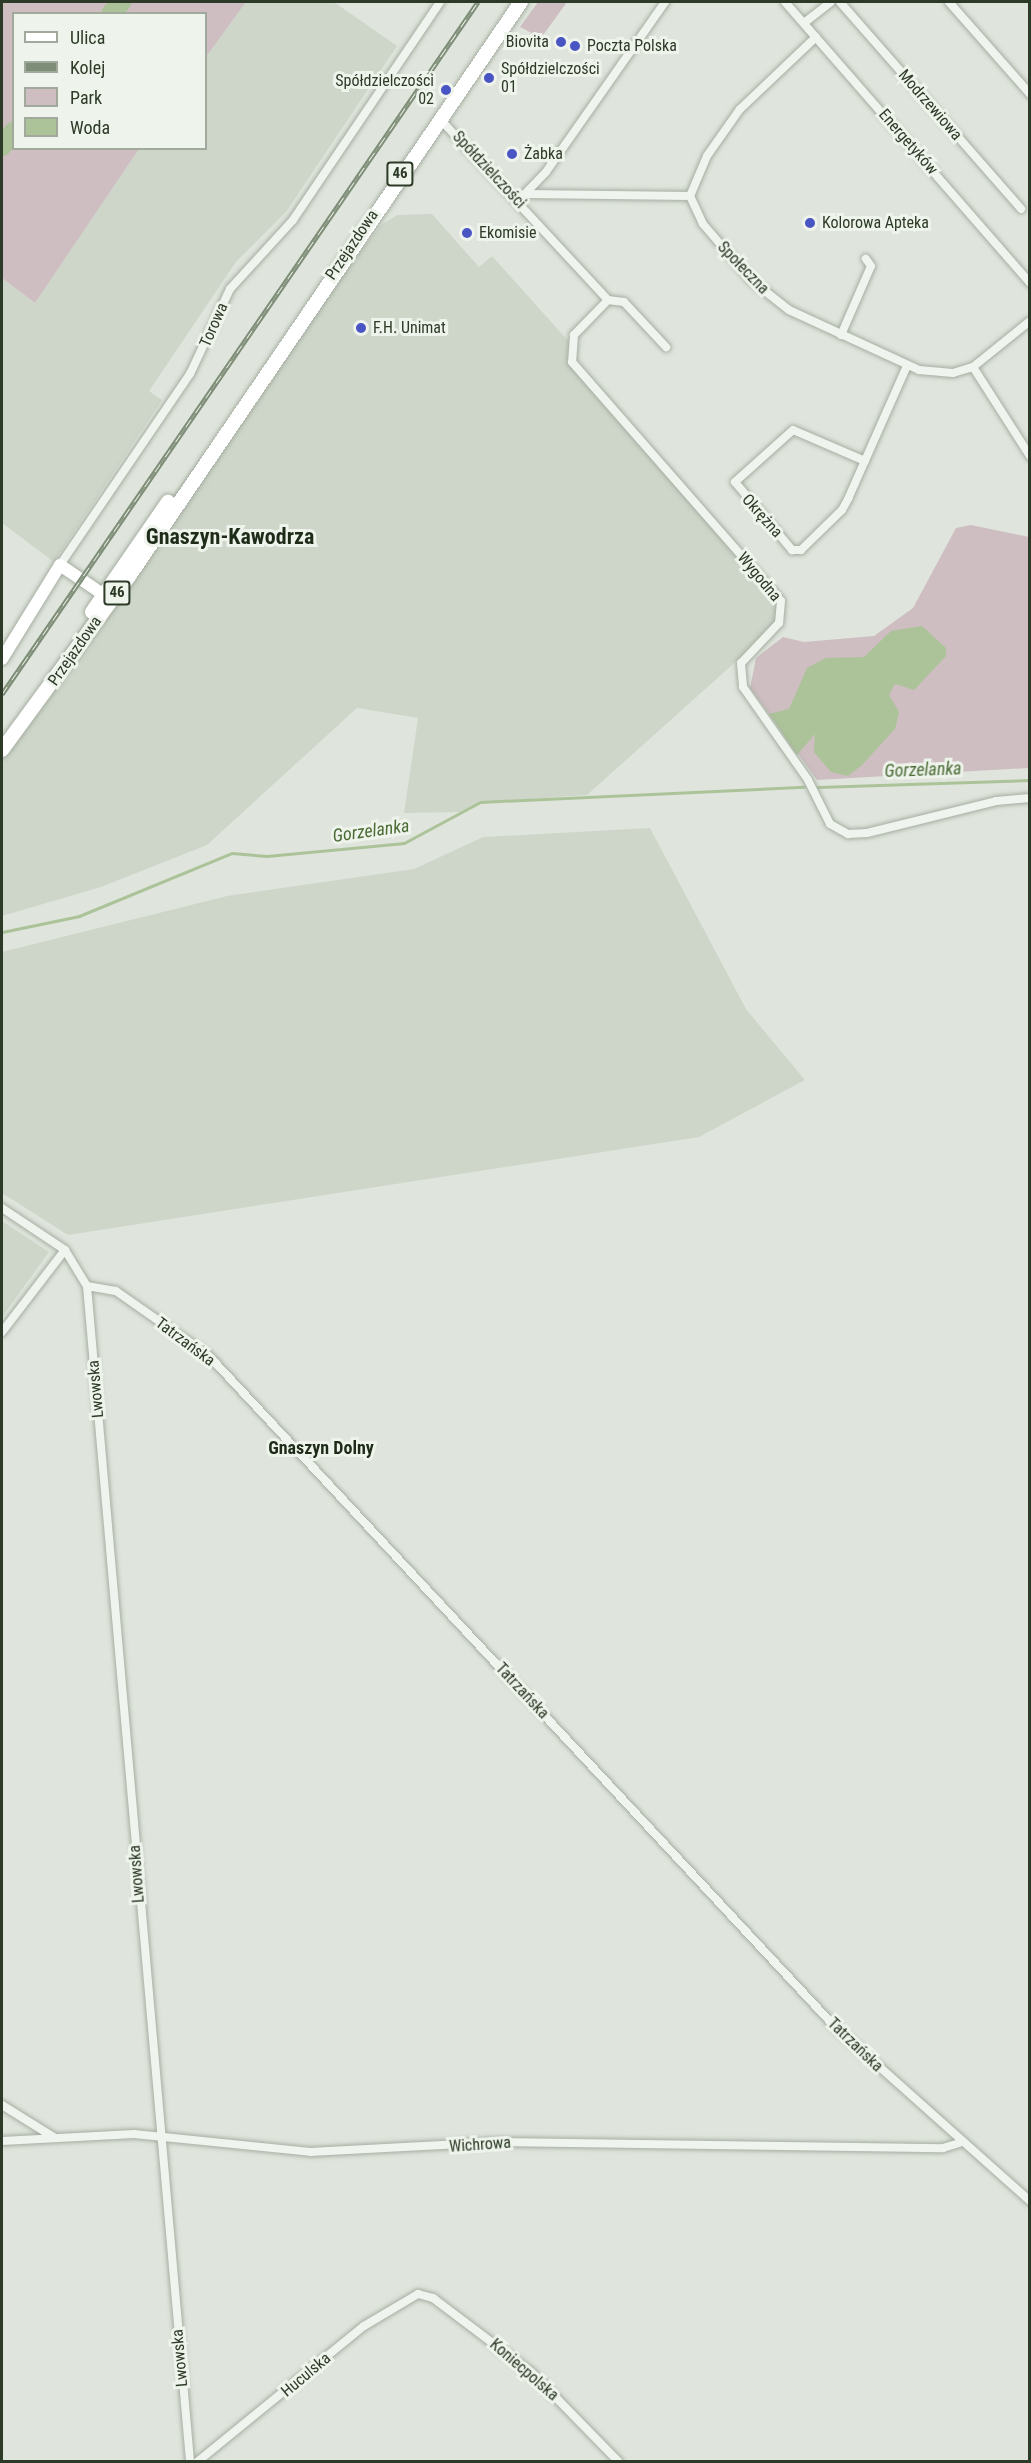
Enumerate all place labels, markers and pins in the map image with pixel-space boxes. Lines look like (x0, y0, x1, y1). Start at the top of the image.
place label: Biovita (506, 32, 549, 52)
marker: Biovita (554, 35, 568, 49)
place label: Poczta Polska (587, 36, 677, 56)
marker: Poczta Polska (568, 39, 582, 53)
place label: Spółdzielczości 01 (501, 59, 600, 97)
place label: Spółdzielczości 02 (335, 71, 434, 109)
marker: Spółdzielczości 01 (482, 71, 496, 85)
marker: Spółdzielczości 02 (439, 83, 453, 97)
place label: Żabka (524, 144, 563, 164)
marker: Żabka (505, 147, 519, 161)
place label: Kolorowa Apteka (822, 213, 929, 233)
marker: Kolorowa Apteka (803, 216, 817, 230)
place label: Ekomisie (479, 223, 536, 243)
marker: Ekomisie (460, 226, 474, 240)
place label: F.H. Unimat (373, 318, 446, 338)
marker: F.H. Unimat (354, 321, 368, 335)

